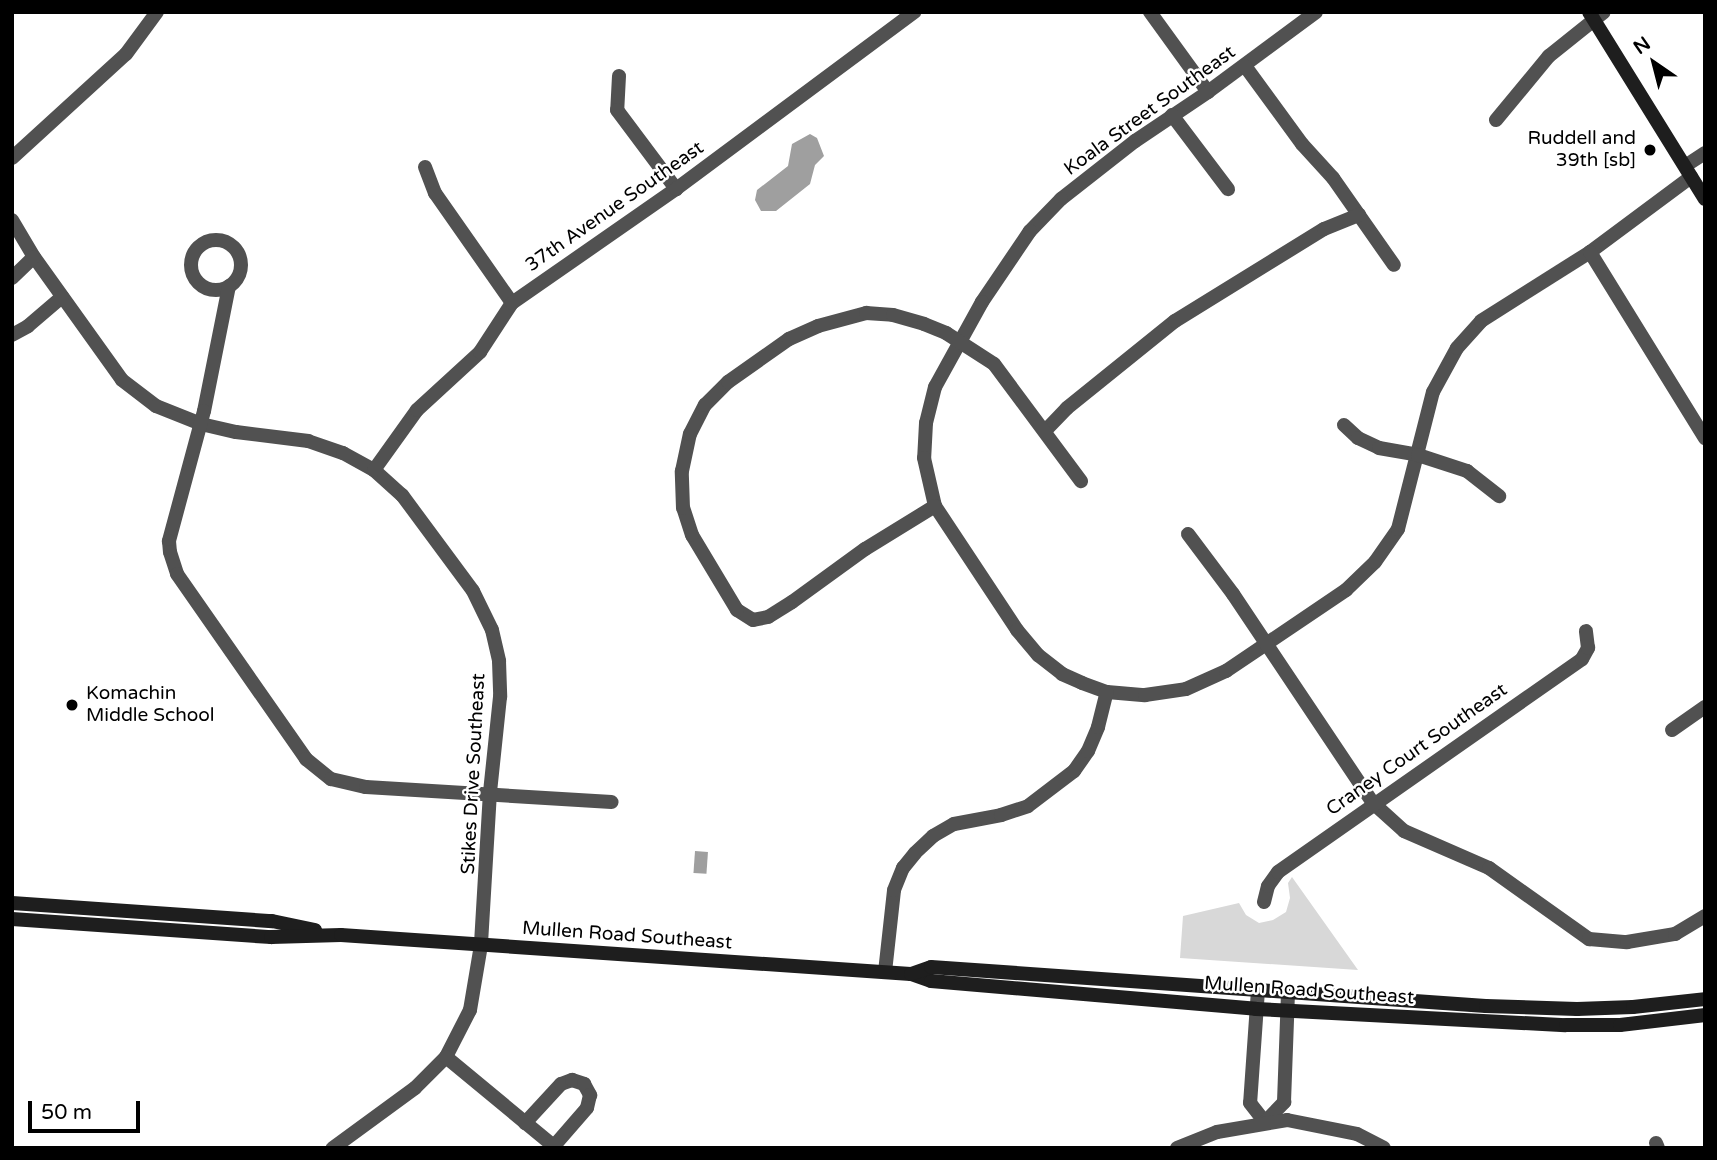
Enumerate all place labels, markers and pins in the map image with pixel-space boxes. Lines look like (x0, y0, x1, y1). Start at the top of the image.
place label: Ruddell and 39th [sb] (1528, 128, 1636, 172)
marker: Ruddell and 39th [sb] (1642, 142, 1658, 158)
place label: Komachin Middle School (86, 683, 215, 727)
marker: Komachin Middle School (64, 697, 80, 713)

